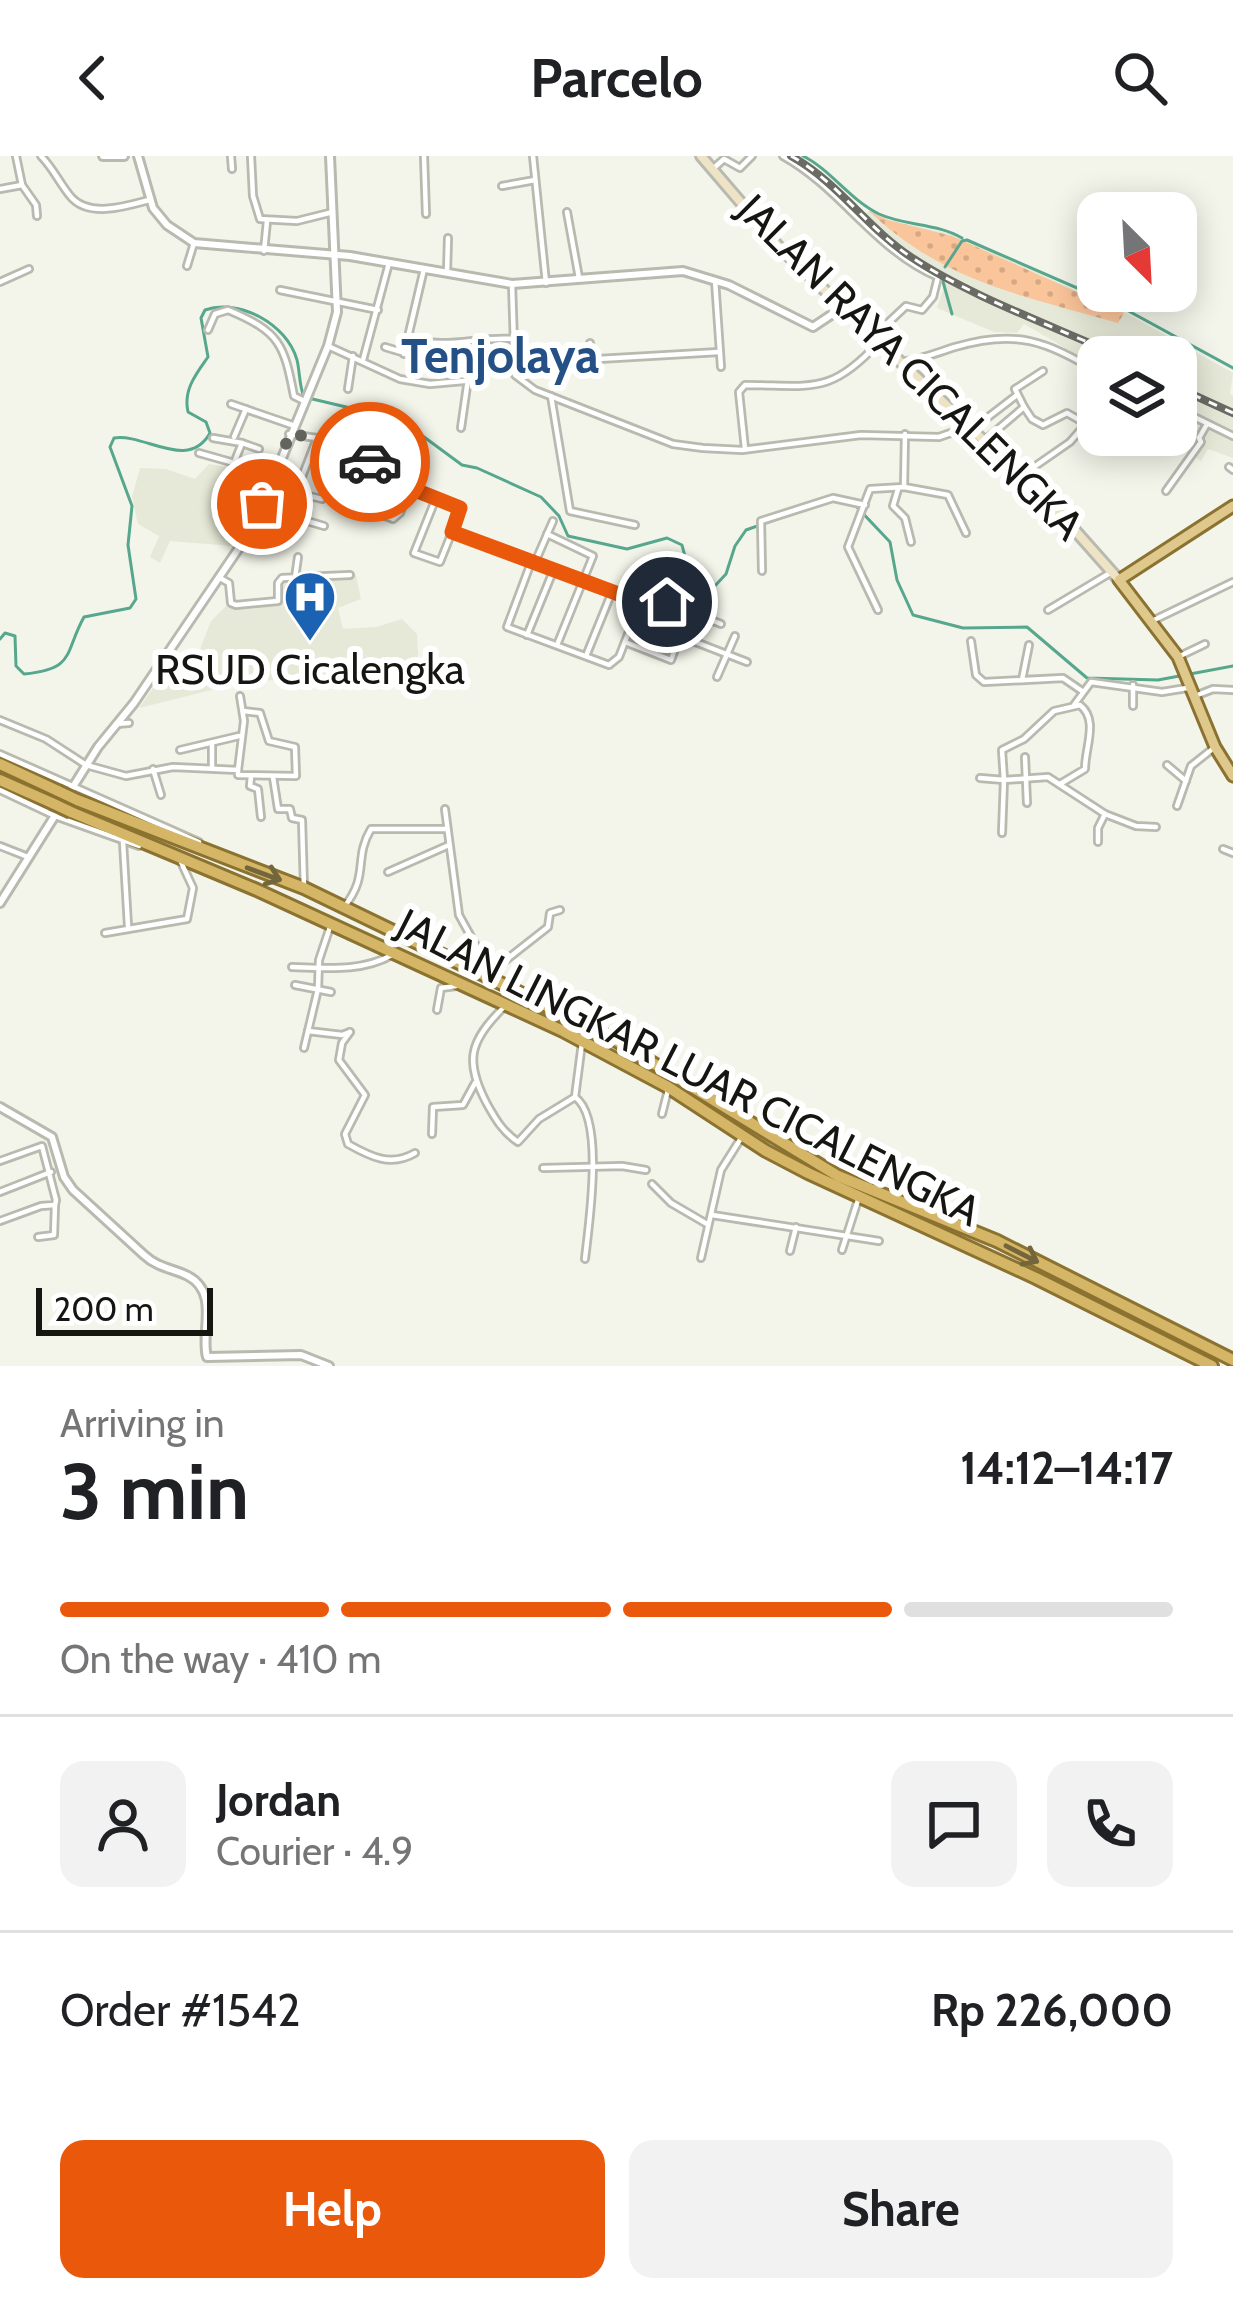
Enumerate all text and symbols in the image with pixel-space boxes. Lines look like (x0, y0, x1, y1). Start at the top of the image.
icon: back (60, 45, 126, 111)
text: Parcelo (530, 45, 703, 111)
icon: search (1107, 45, 1173, 111)
street label: JALAN RAYA CICALENGKA (727, 183, 1095, 551)
north arrow (1077, 192, 1197, 312)
map controls (1077, 192, 1197, 456)
district label: Tenjolaya (401, 327, 599, 385)
button: layers (1077, 336, 1197, 456)
courier (310, 402, 430, 522)
icon: car (337, 429, 403, 495)
pin (211, 453, 313, 555)
icon: bag (229, 471, 295, 537)
pin (616, 551, 718, 653)
hospital icon: RSUD Cicalengka (282, 569, 338, 643)
icon: home (634, 569, 700, 635)
place label: RSUD Cicalengka (155, 643, 465, 695)
one-way arrow (245, 864, 282, 886)
street label: JALAN LINGKAR LUAR CICALENGKA (388, 896, 989, 1237)
one-way arrow (1004, 1243, 1040, 1266)
scale bar (36, 1282, 213, 1335)
text: 200 m (54, 1289, 154, 1329)
text: Arriving in (60, 1399, 224, 1447)
text: 14:12–14:17 (960, 1441, 1173, 1495)
text: 3 min (60, 1444, 249, 1539)
text: On the way · 410 m (60, 1635, 381, 1683)
button: person (60, 1761, 186, 1887)
button: chat (891, 1761, 1017, 1887)
button: phone (1047, 1761, 1173, 1887)
text: Jordan (216, 1773, 341, 1827)
text: Courier · 4.9 (216, 1827, 413, 1875)
text: Order #1542 (60, 1983, 301, 2037)
text: Rp 226,000 (931, 1983, 1173, 2037)
button: Help (60, 2140, 605, 2278)
button: Share (629, 2140, 1173, 2278)

